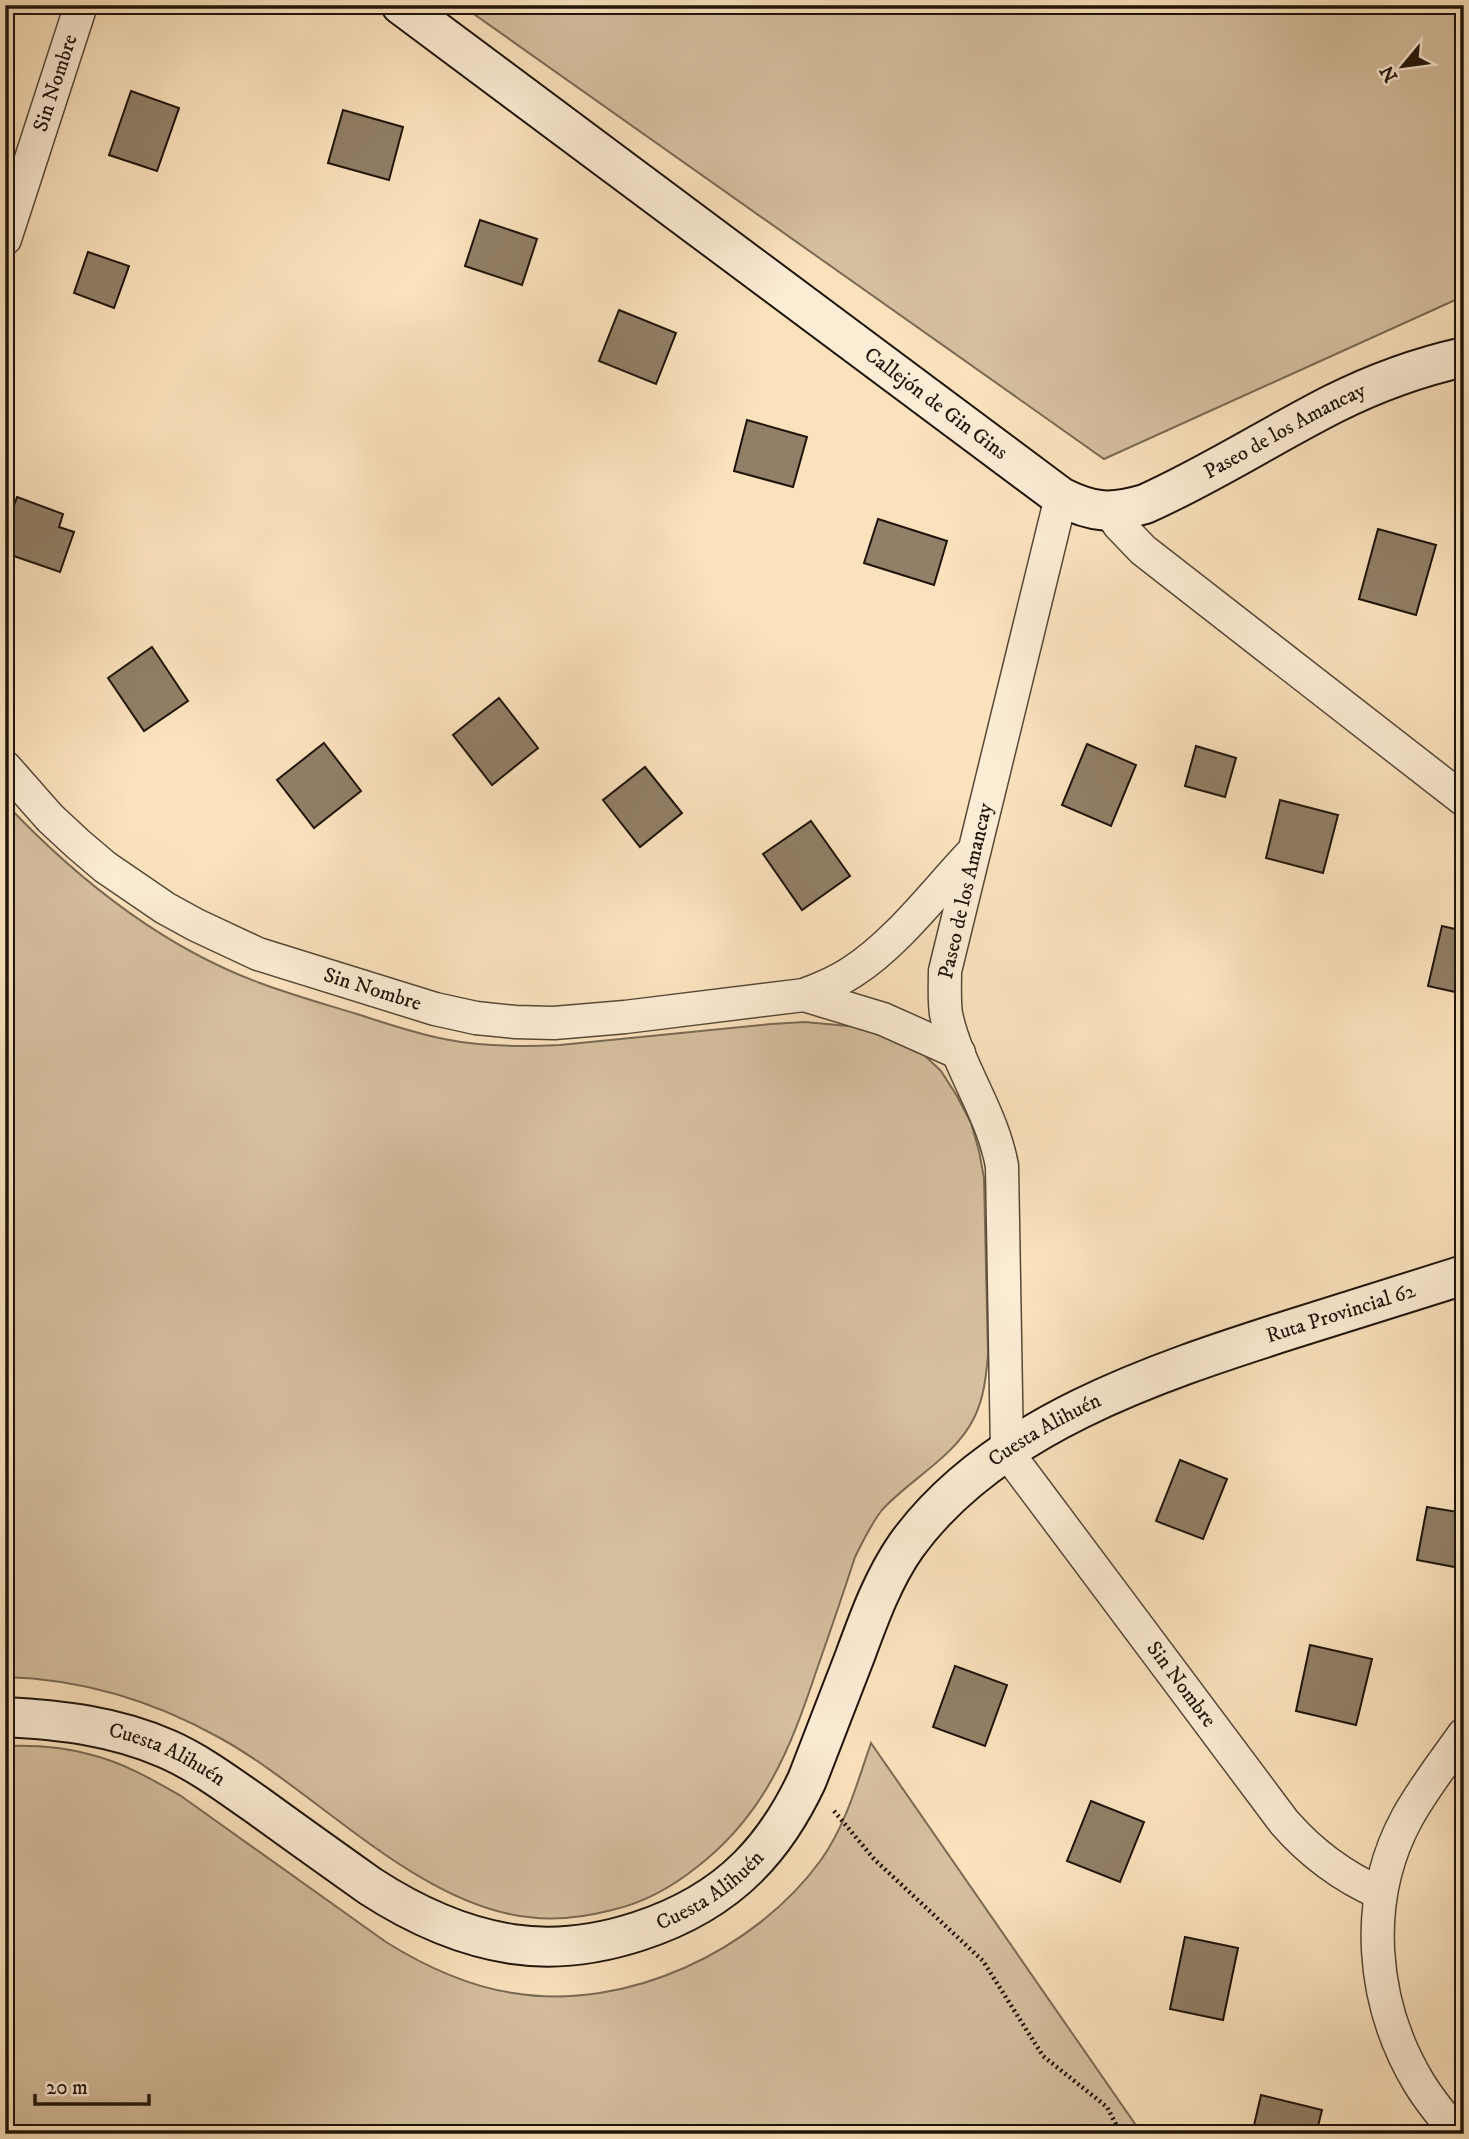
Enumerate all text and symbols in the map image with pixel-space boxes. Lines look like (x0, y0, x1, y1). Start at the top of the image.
street label: Sin Nombre (28, 31, 84, 135)
north arrow (1368, 32, 1438, 102)
text: N (1375, 61, 1403, 86)
street label: Callejón de Gin Gins (859, 342, 1013, 466)
street label: Paseo de los Amancay (1199, 377, 1371, 485)
street label: Paseo de los Amancay (933, 799, 999, 982)
street label: Sin Nombre (320, 962, 425, 1017)
street label: Ruta Provincial 62 (1263, 1278, 1419, 1349)
street label: Cuesta Alihuén (983, 1388, 1105, 1473)
street label: Sin Nombre (1140, 1636, 1222, 1733)
street label: Cuesta Alihuén (106, 1717, 230, 1792)
street label: Cuesta Alihuén (652, 1845, 770, 1937)
scale bar (35, 2062, 149, 2106)
text: 20 m (46, 2075, 88, 2101)

